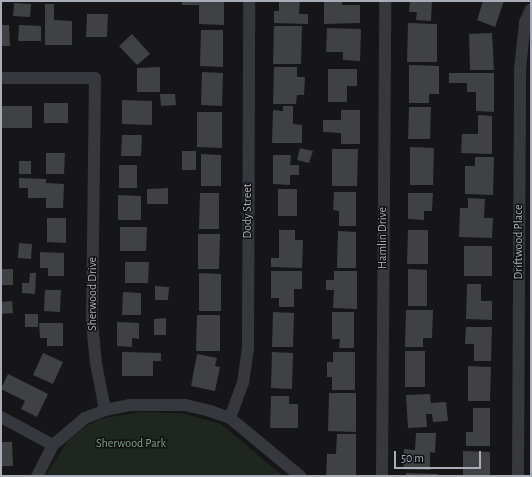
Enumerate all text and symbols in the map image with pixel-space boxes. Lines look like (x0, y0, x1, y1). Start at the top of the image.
street label: Dody Street (241, 183, 255, 239)
street label: Driftwood Place (512, 205, 526, 279)
street label: Hamlin Drive (376, 207, 390, 269)
street label: Sherwood Drive (86, 257, 100, 331)
park label: Sherwood Park (96, 437, 166, 451)
scale bar (396, 443, 483, 469)
text: 50 m (401, 452, 424, 464)

